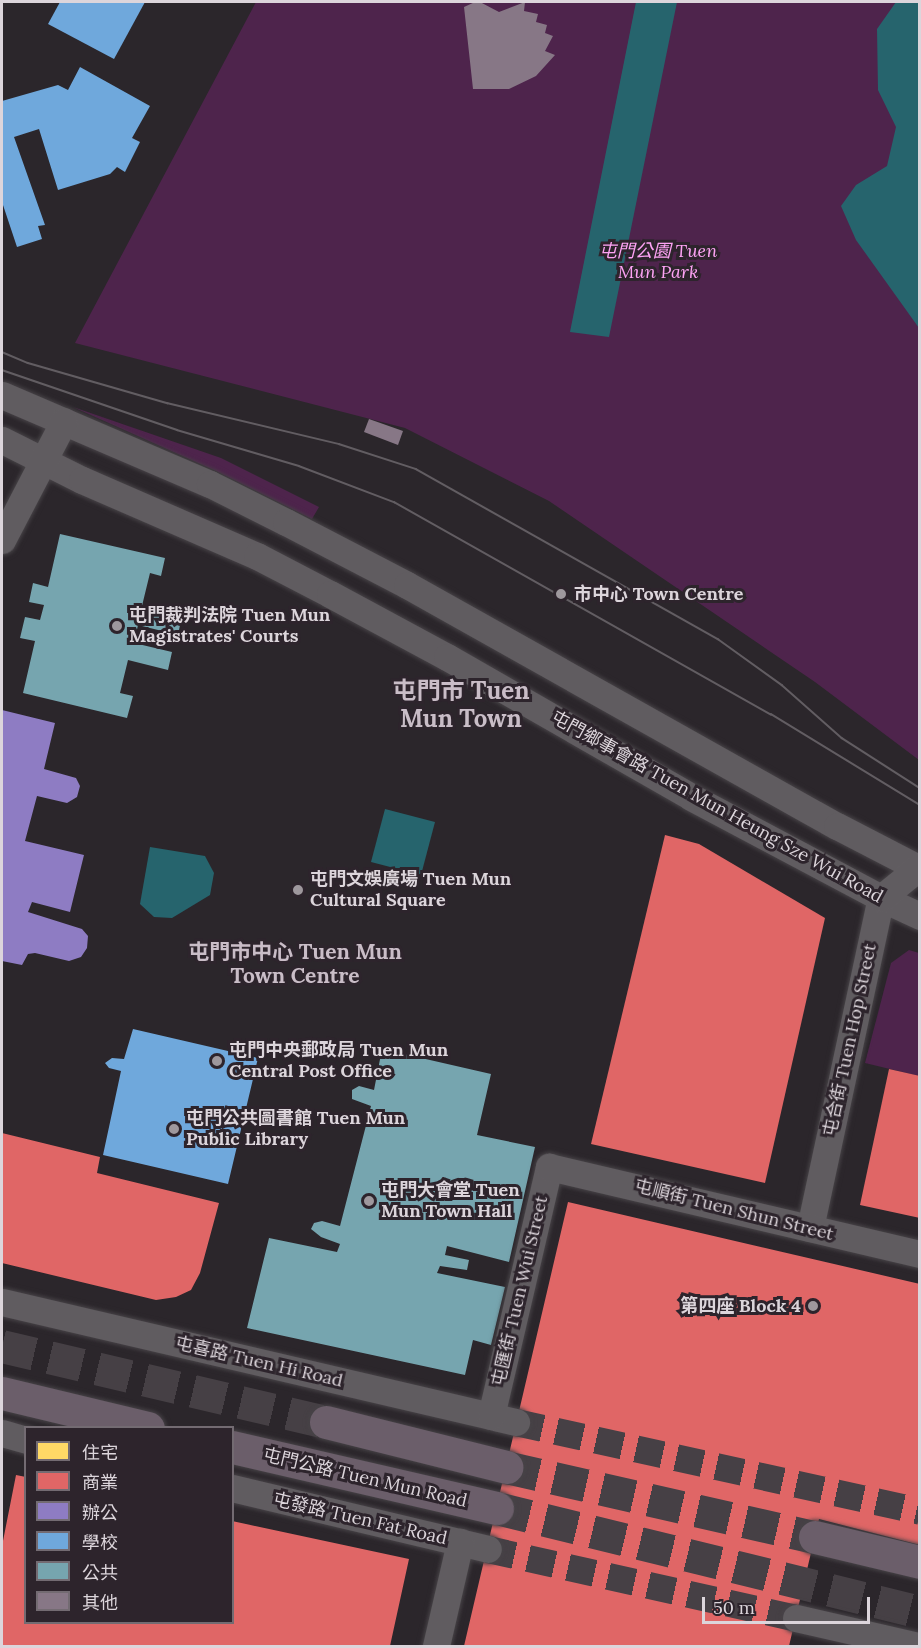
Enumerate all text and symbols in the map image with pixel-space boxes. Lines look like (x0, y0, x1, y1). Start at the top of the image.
park label: 屯門公園 Tuen Mun Park (599, 241, 717, 284)
place label: 市中心 Town Centre (574, 583, 743, 605)
marker: 市中心 Town Centre (552, 585, 570, 603)
place label: 屯門裁判法院 Tuen Mun Magistrates' Courts (129, 605, 330, 648)
marker: 屯門裁判法院 Tuen Mun Magistrates' Courts (110, 619, 124, 633)
district label: 屯門市 Tuen Mun Town (393, 677, 529, 733)
street label: 屯門鄉事會路 Tuen Mun Heung Sze Wui Road (547, 706, 887, 908)
place label: 屯門文娛廣場 Tuen Mun Cultural Square (310, 869, 511, 912)
marker: 屯門文娛廣場 Tuen Mun Cultural Square (291, 883, 305, 897)
district label: 屯門市中心 Tuen Mun Town Centre (188, 939, 402, 989)
street label: 屯合街 Tuen Hop Street (819, 941, 881, 1139)
place label: 屯門中央郵政局 Tuen Mun Central Post Office (229, 1040, 448, 1082)
marker: 屯門中央郵政局 Tuen Mun Central Post Office (210, 1054, 224, 1068)
place label: 屯門公共圖書館 Tuen Mun Public Library (186, 1108, 405, 1150)
marker: 屯門公共圖書館 Tuen Mun Public Library (167, 1122, 181, 1136)
street label: 屯順街 Tuen Shun Street (632, 1175, 836, 1245)
place label: 屯門大會堂 Tuen Mun Town Hall (381, 1180, 520, 1222)
marker: 屯門大會堂 Tuen Mun Town Hall (362, 1194, 376, 1208)
street label: 屯匯街 Tuen Wui Street (488, 1194, 552, 1388)
place label: 第四座 Block 4 (680, 1295, 801, 1317)
marker: 第四座 Block 4 (806, 1299, 820, 1313)
street label: 屯喜路 Tuen Hi Road (173, 1332, 345, 1392)
legend (24, 1426, 234, 1624)
text: 住宅 (82, 1441, 118, 1464)
street label: 屯門公路 Tuen Mun Road (261, 1444, 469, 1512)
text: 商業 (82, 1471, 118, 1494)
street label: 屯發路 Tuen Fat Road (271, 1488, 449, 1550)
text: 辦公 (82, 1501, 118, 1524)
text: 學校 (82, 1531, 118, 1554)
text: 公共 (82, 1561, 118, 1584)
scale bar (705, 1585, 873, 1623)
text: 其他 (82, 1591, 118, 1614)
text: 50 m (713, 1596, 755, 1619)

